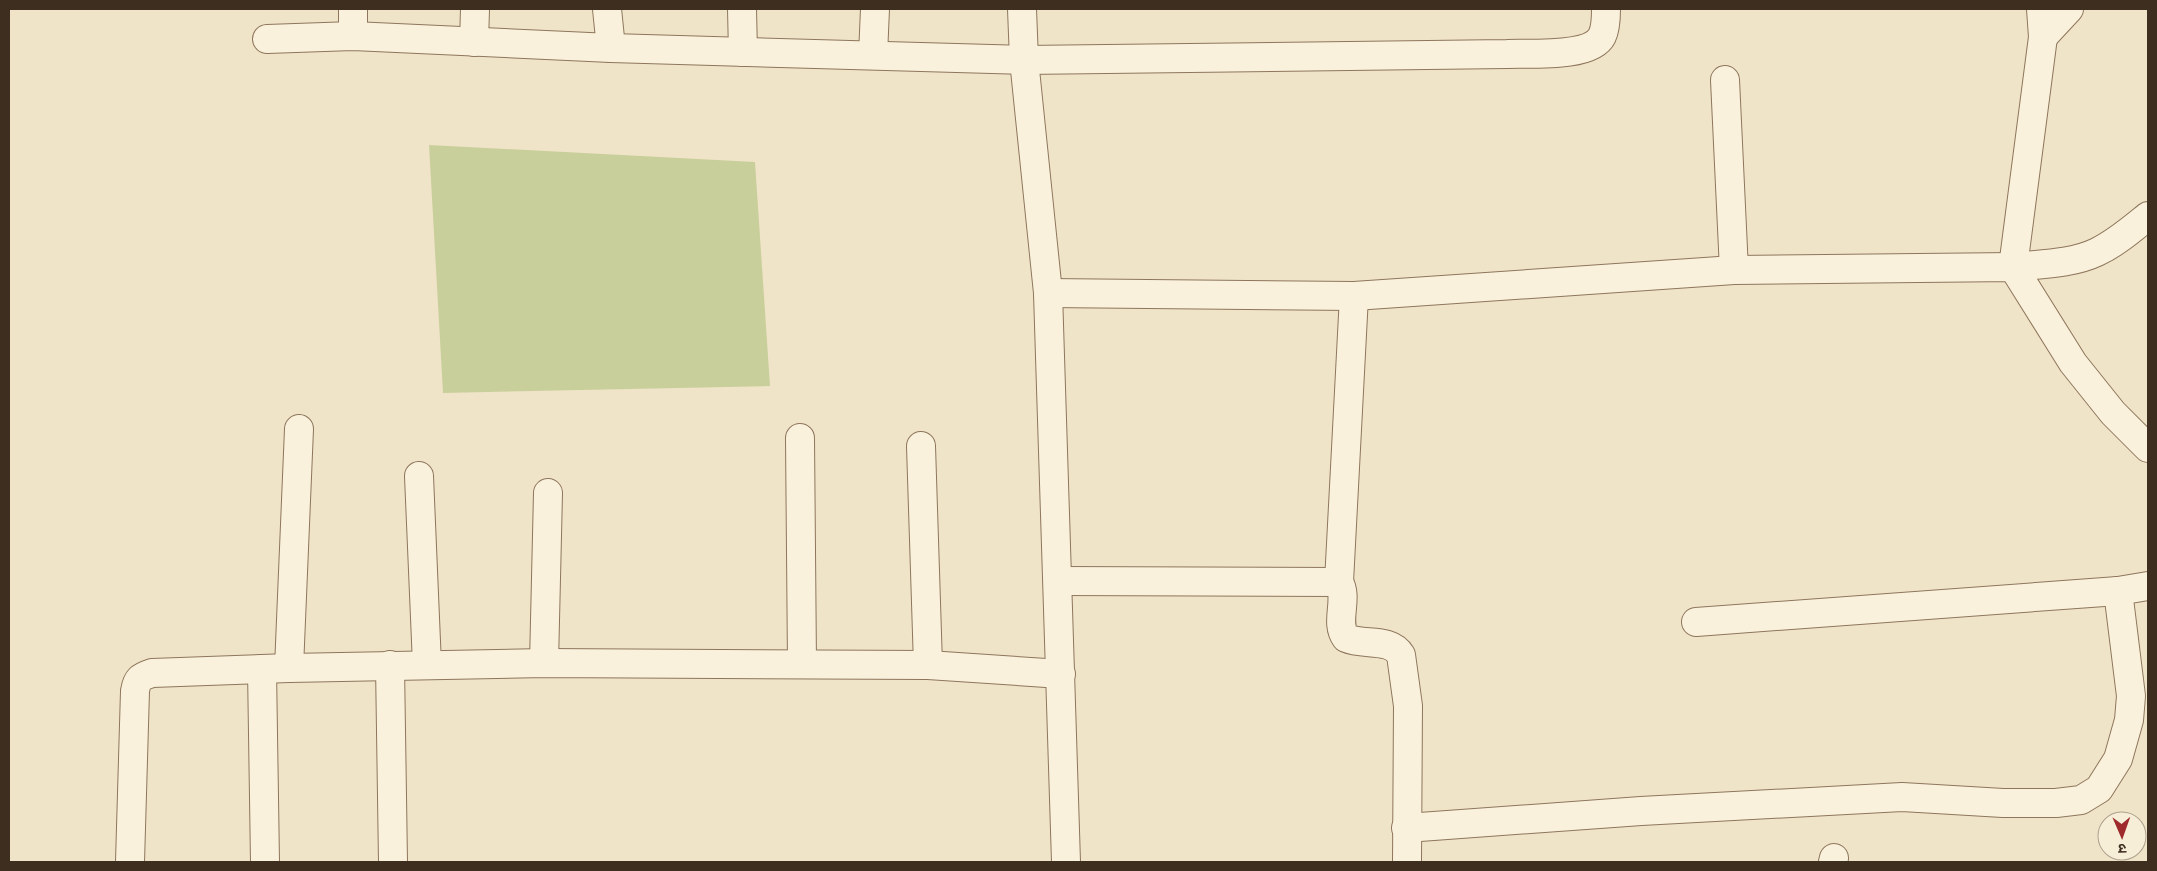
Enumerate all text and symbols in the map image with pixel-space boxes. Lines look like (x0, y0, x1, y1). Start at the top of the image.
north arrow (2097, 811, 2147, 861)
text: उ (2117, 839, 2127, 859)

